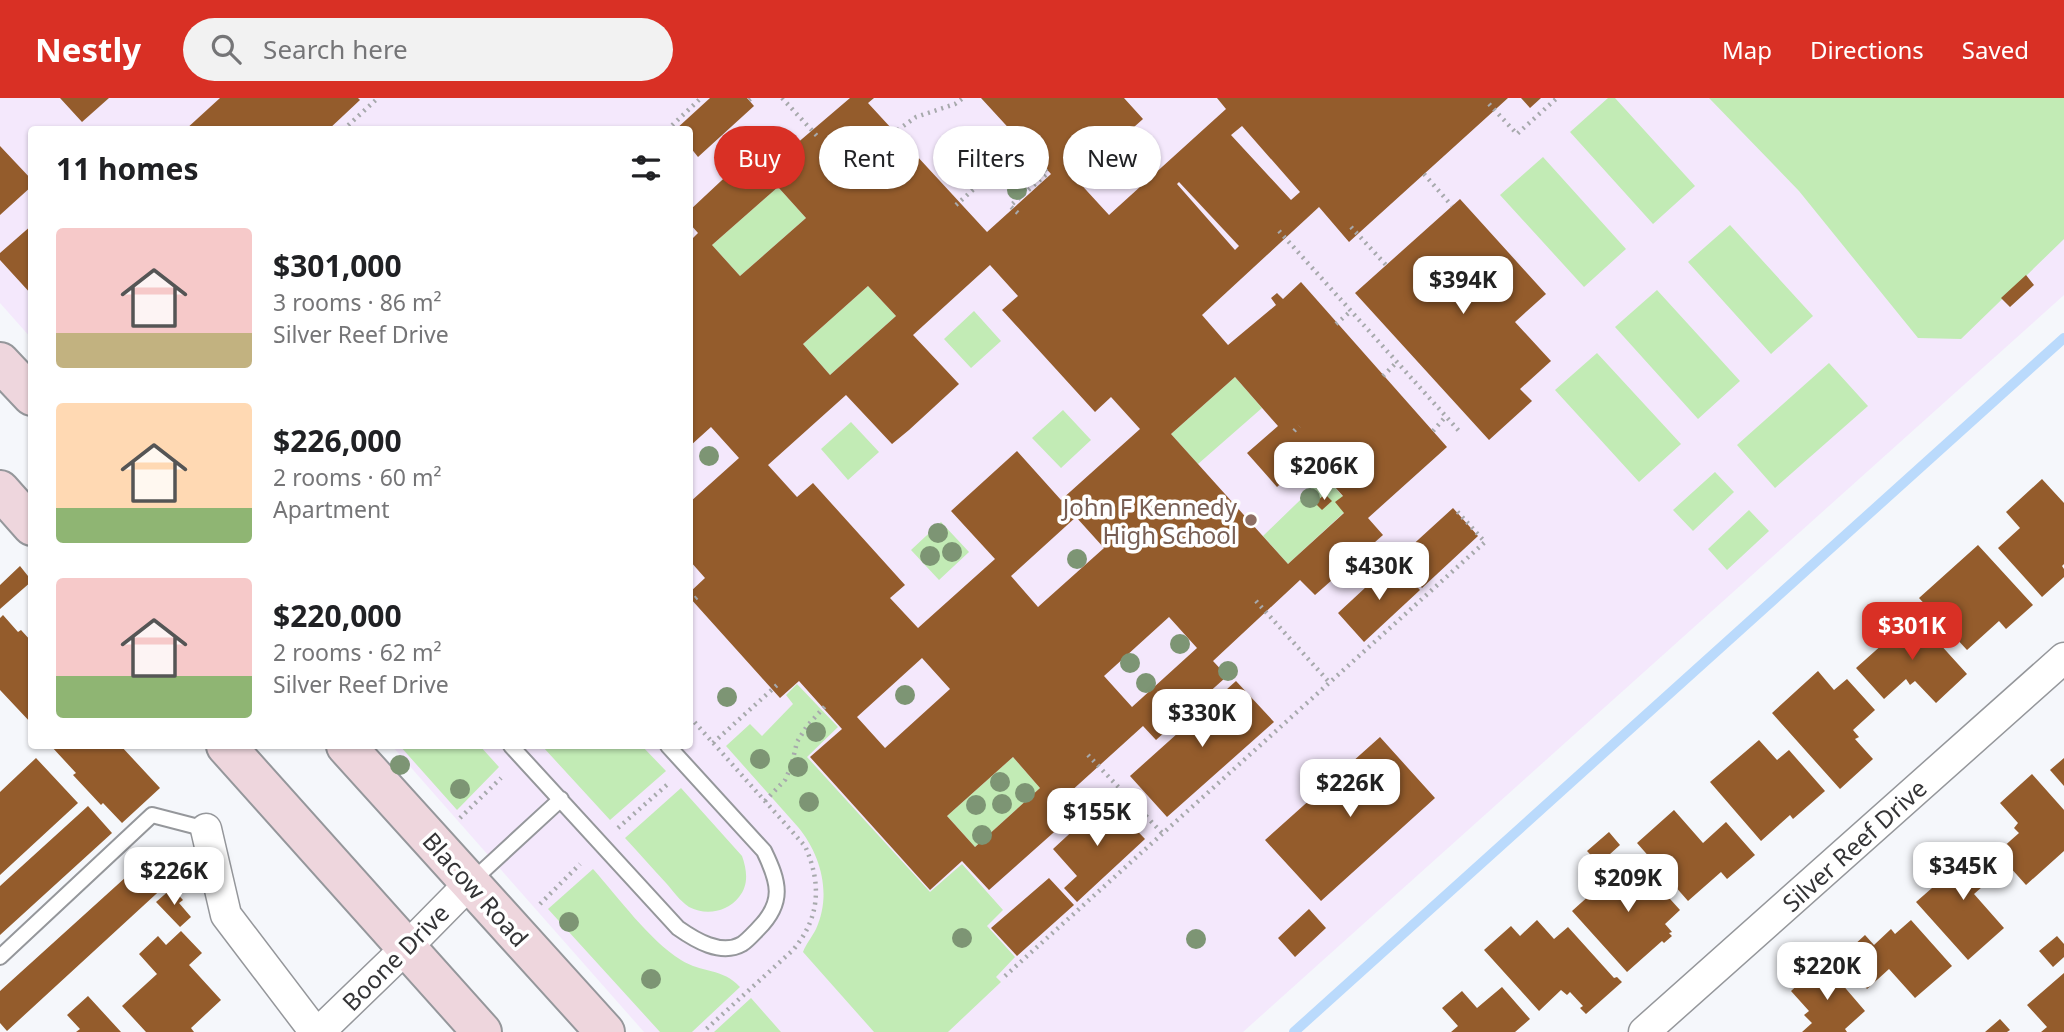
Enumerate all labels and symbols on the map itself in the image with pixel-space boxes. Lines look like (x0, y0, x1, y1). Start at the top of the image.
pin: $394K (1414, 256, 1512, 316)
pin: $206K (1275, 442, 1373, 502)
place label: John F Kennedy High School (1061, 490, 1238, 551)
marker: John F Kennedy High School (1243, 512, 1259, 528)
pin: $430K (1330, 542, 1428, 602)
pin: $301K (1863, 602, 1961, 662)
pin: $330K (1153, 690, 1251, 749)
pin: $226K (1301, 760, 1399, 819)
street label: Silver Reef Drive (1775, 771, 1933, 919)
pin: $155K (1048, 788, 1146, 848)
street label: Blacow Road (416, 825, 536, 953)
pin: $345K (1914, 842, 2012, 902)
pin: $226K (125, 848, 223, 907)
pin: $209K (1579, 854, 1677, 914)
street label: Boone Drive (334, 896, 456, 1018)
pin: $220K (1778, 942, 1876, 1002)

